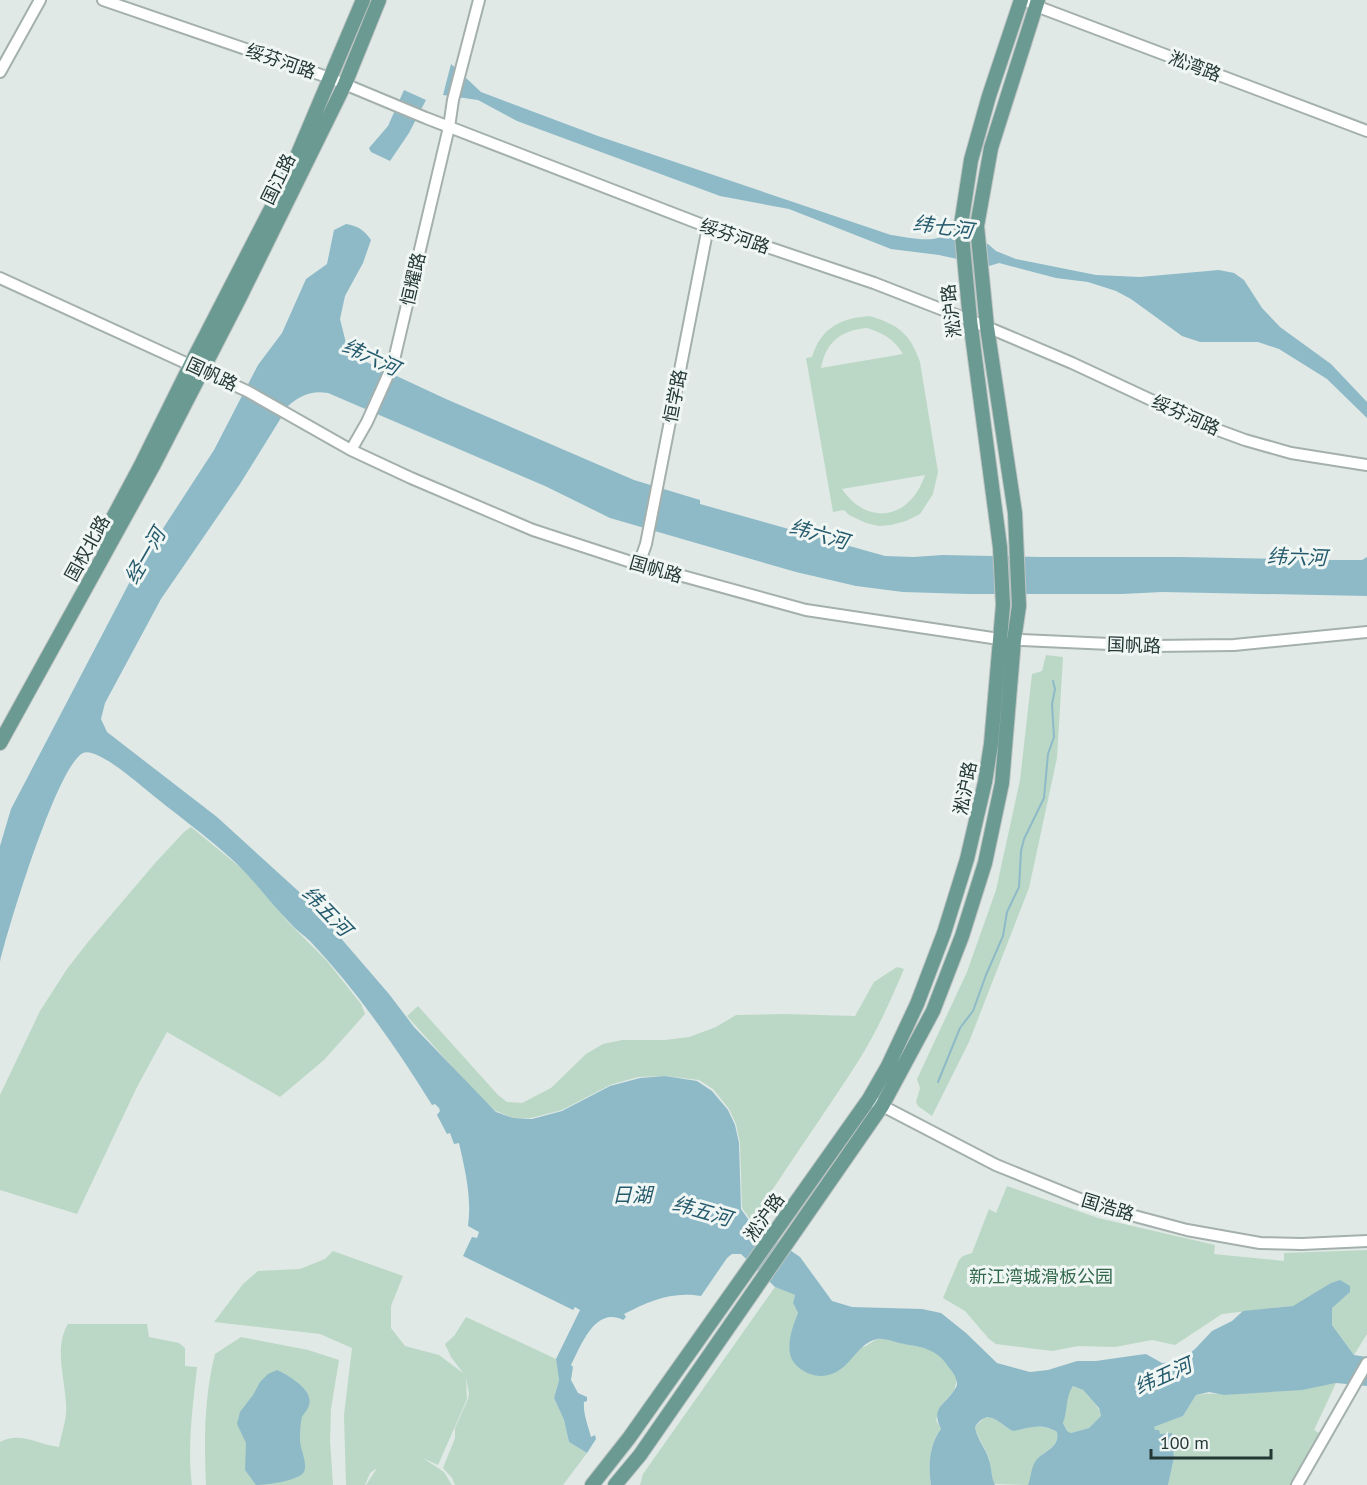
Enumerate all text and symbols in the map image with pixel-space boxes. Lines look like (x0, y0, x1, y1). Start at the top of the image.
street label: 绥芬河路 (243, 38, 319, 84)
street label: 淞湾路 (1166, 46, 1224, 86)
street label: 国江路 (256, 150, 300, 208)
water label: 纬七河 (911, 210, 978, 245)
street label: 绥芬河路 (697, 213, 773, 259)
street label: 恒耀路 (396, 250, 430, 308)
street label: 淞沪路 (936, 283, 966, 339)
water label: 纬六河 (338, 333, 407, 383)
street label: 国帆路 (183, 352, 241, 396)
street label: 恒学路 (659, 367, 691, 425)
street label: 绥芬河路 (1148, 390, 1224, 440)
street label: 国权北路 (59, 511, 115, 585)
water label: 纬六河 (787, 513, 855, 556)
water label: 经一河 (119, 520, 173, 588)
water label: 纬六河 (1267, 543, 1331, 571)
street label: 国帆路 (627, 551, 685, 587)
street label: 国帆路 (1107, 633, 1161, 657)
street label: 淞沪路 (949, 759, 981, 817)
water label: 纬五河 (297, 880, 360, 944)
water label: 日湖 (612, 1182, 655, 1208)
street label: 淞沪路 (739, 1188, 789, 1246)
street label: 国浩路 (1079, 1188, 1137, 1226)
water label: 纬五河 (670, 1190, 738, 1233)
park label: 新江湾城滑板公园 (969, 1265, 1113, 1288)
water label: 纬五河 (1130, 1350, 1199, 1400)
scale bar (1151, 1422, 1271, 1460)
text: 100 m (1160, 1431, 1209, 1454)

